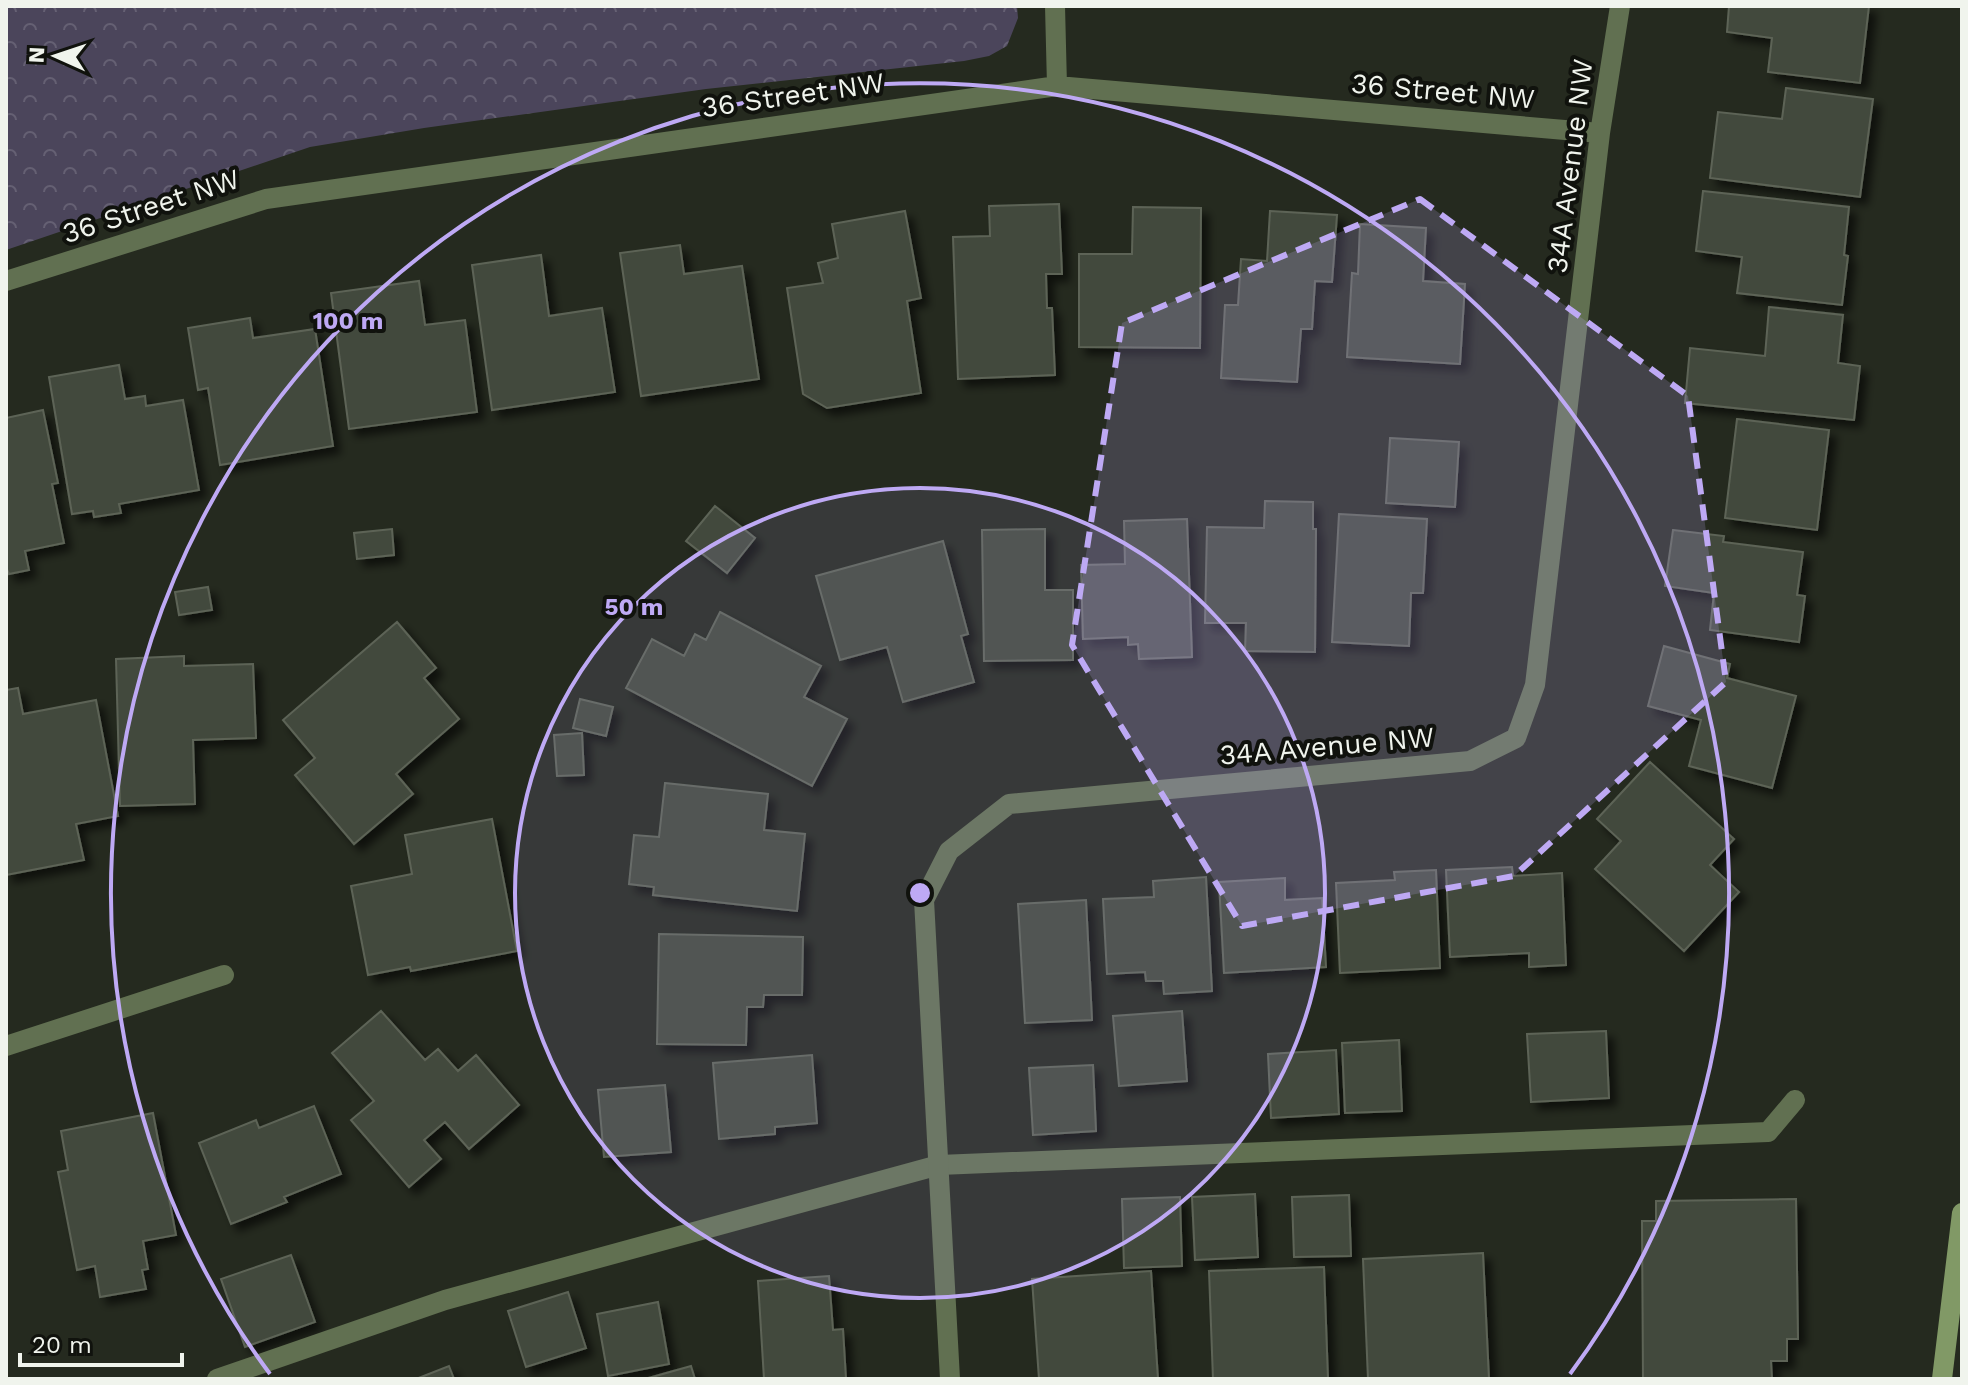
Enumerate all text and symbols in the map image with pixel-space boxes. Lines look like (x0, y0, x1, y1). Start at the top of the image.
north arrow (16, 16, 96, 96)
text: N (24, 46, 49, 64)
street label: 34A Avenue NW (1541, 57, 1599, 275)
street label: 36 Street NW (700, 66, 886, 124)
street label: 36 Street NW (1350, 67, 1536, 115)
street label: 36 Street NW (58, 162, 244, 250)
text: 100 m (313, 307, 383, 335)
text: 50 m (605, 593, 663, 621)
street label: 34A Avenue NW (1218, 720, 1436, 772)
centre of rings (906, 879, 934, 907)
scale bar (20, 1317, 182, 1367)
text: 20 m (32, 1331, 92, 1359)

